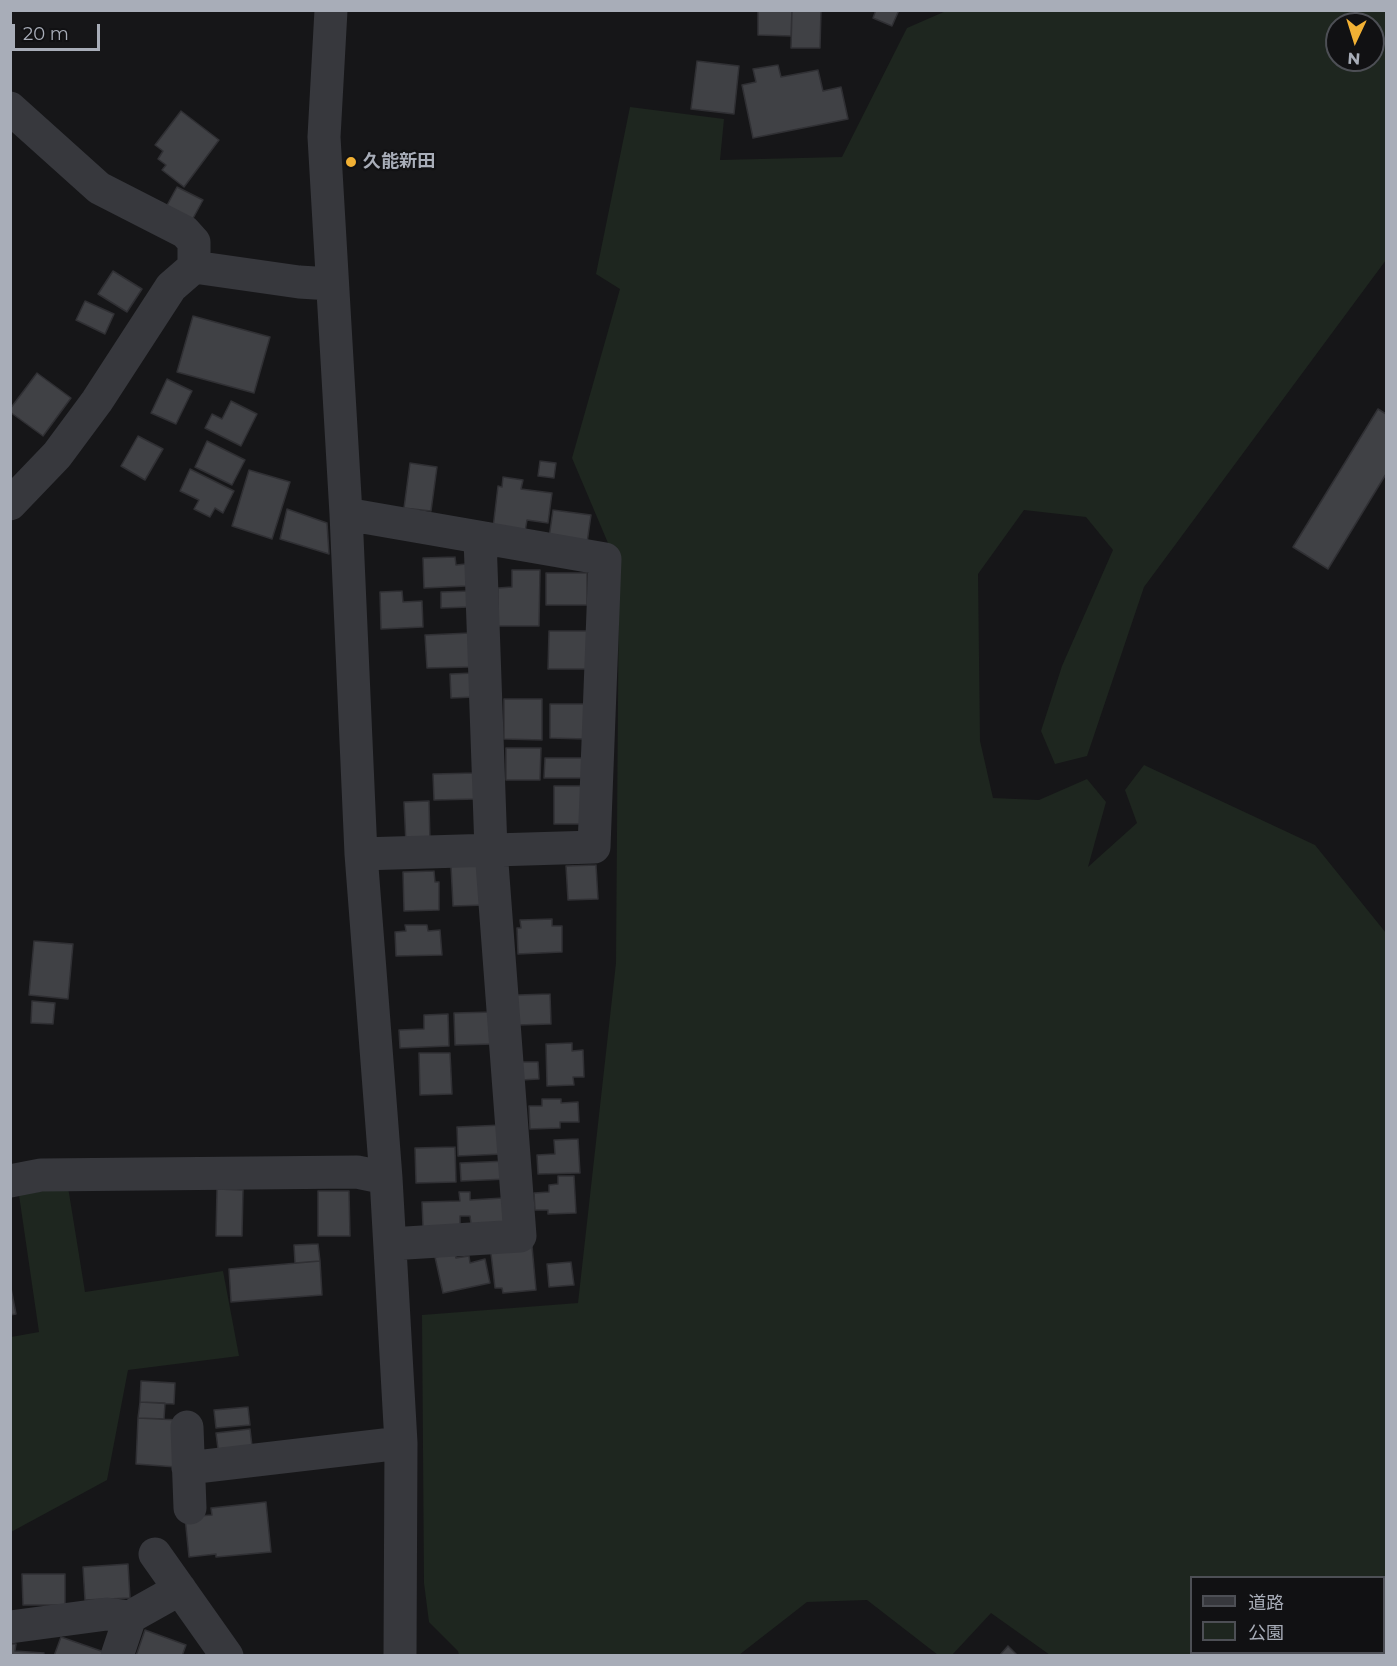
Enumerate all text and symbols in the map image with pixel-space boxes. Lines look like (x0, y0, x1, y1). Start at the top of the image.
scale bar (15, 12, 104, 50)
north arrow (1325, 12, 1385, 72)
text: 20 m (23, 23, 69, 45)
text: N (1347, 49, 1361, 68)
place label: 久能新田 (363, 151, 435, 173)
marker: 久能新田 (344, 155, 358, 169)
legend (1190, 1576, 1385, 1654)
text: 道路 (1248, 1592, 1284, 1614)
text: 公園 (1248, 1622, 1284, 1644)

